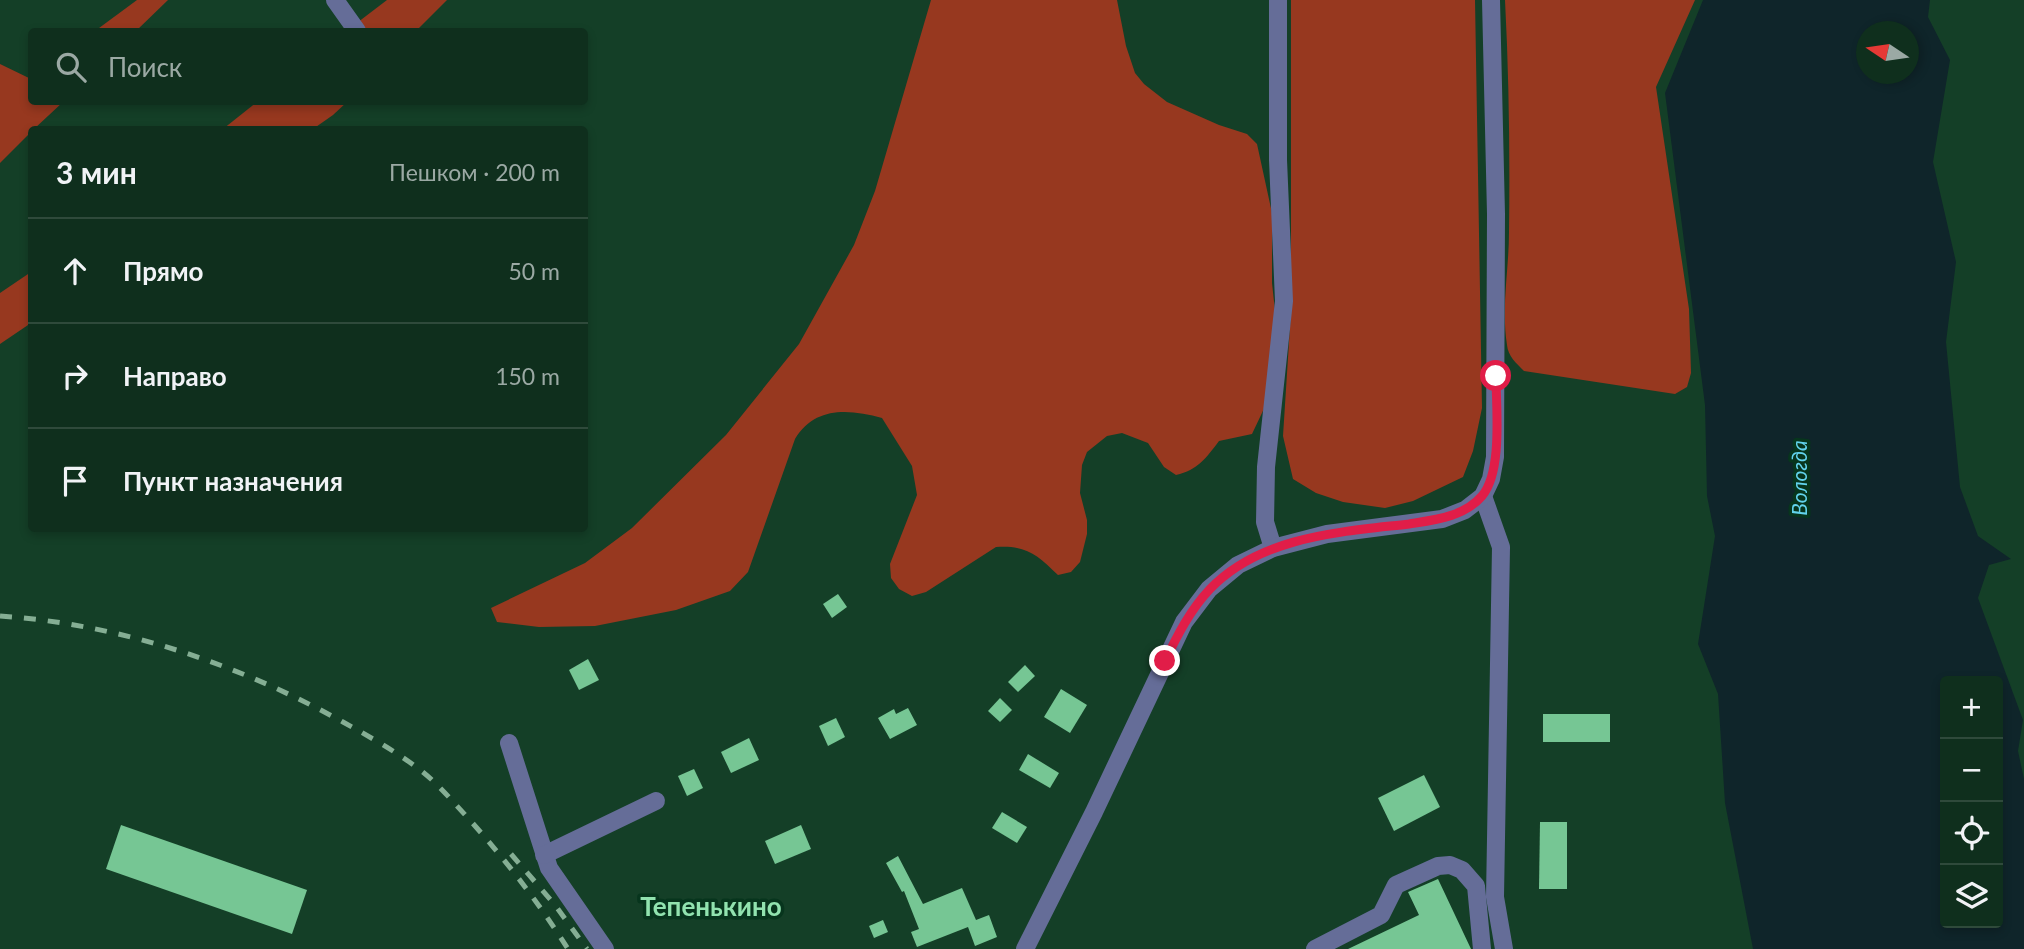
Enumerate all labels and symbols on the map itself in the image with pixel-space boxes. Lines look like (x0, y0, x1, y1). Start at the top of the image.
north arrow (1856, 21, 1919, 84)
route start (1480, 360, 1511, 391)
water label: Вологда (1786, 440, 1811, 516)
route end (1149, 645, 1180, 676)
district label: Тепенькино (640, 890, 782, 922)

